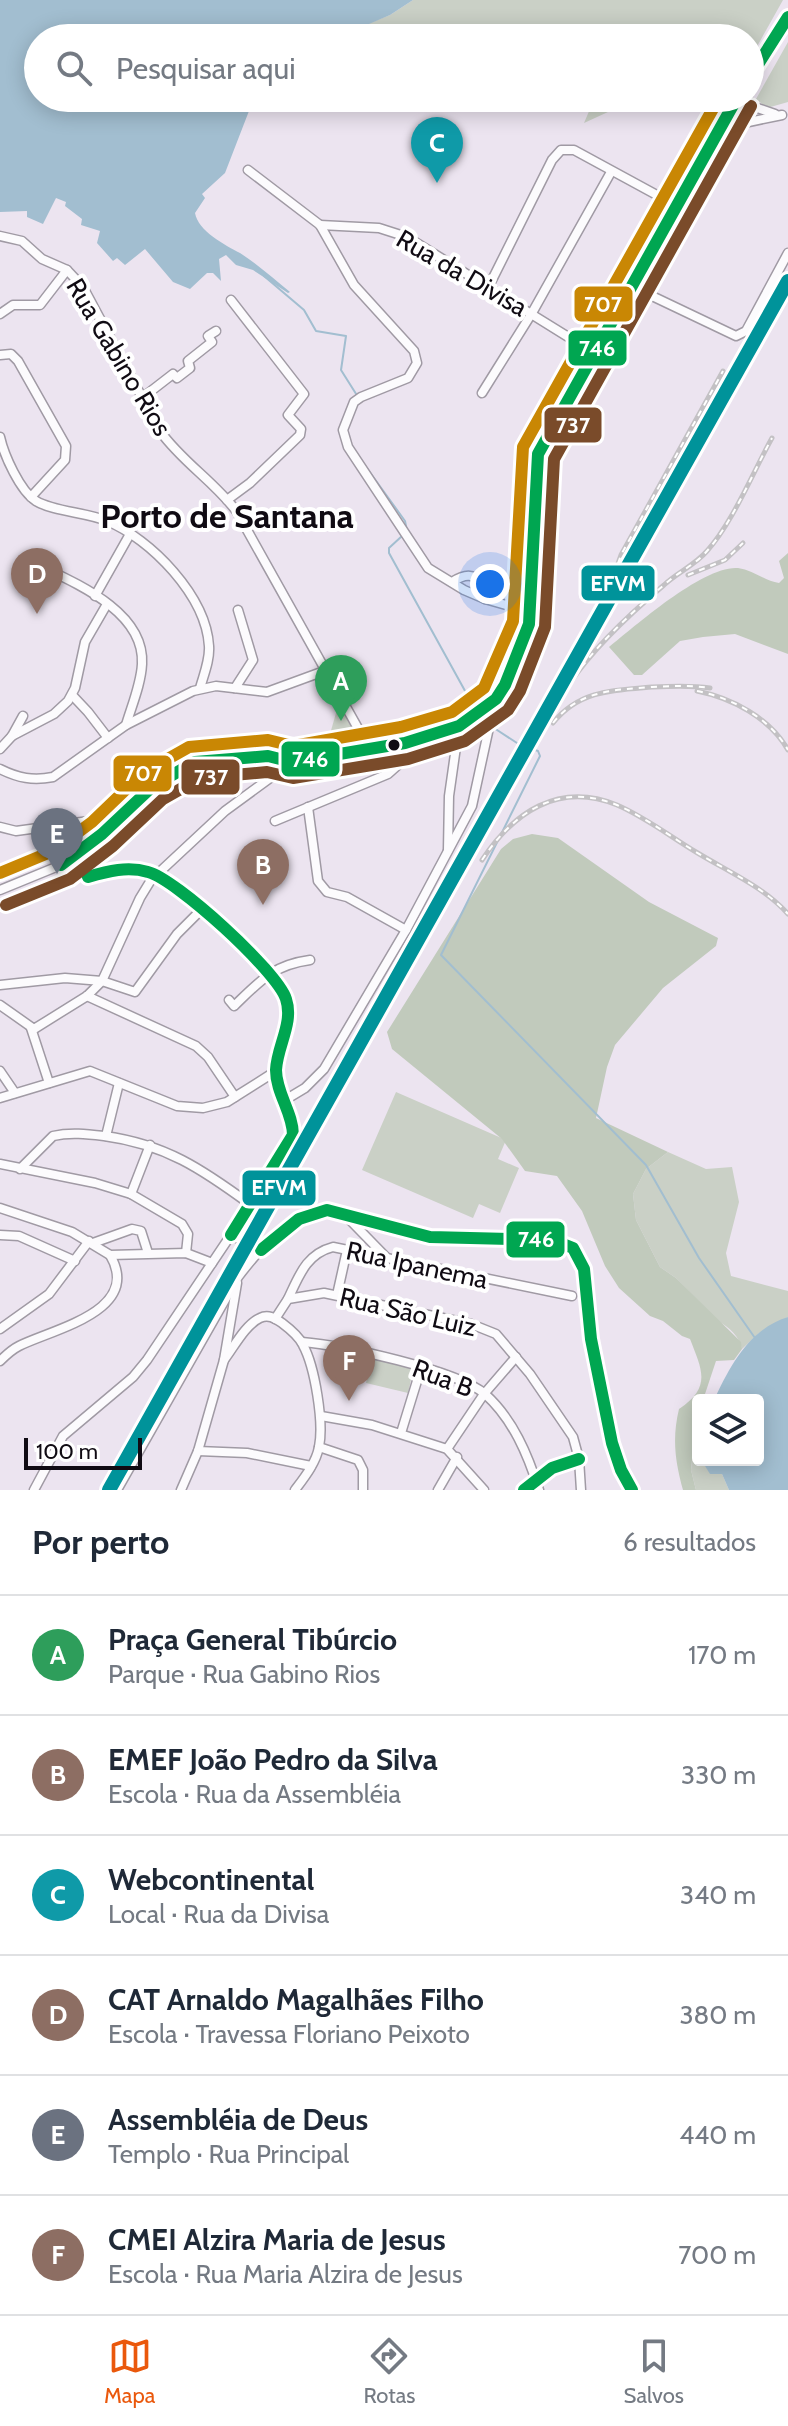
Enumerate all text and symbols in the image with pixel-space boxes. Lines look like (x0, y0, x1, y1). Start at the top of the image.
search box (24, 24, 764, 112)
icon: search (52, 46, 96, 90)
text: Pesquisar aqui (116, 50, 296, 87)
pin: C (411, 117, 463, 183)
street label: Rua da Divisa (391, 223, 534, 324)
street label: Rua Gabino Rios (59, 272, 179, 442)
line badge: 707 (573, 285, 634, 323)
text: 707 (584, 291, 623, 318)
line badge: 746 (567, 329, 628, 367)
text: 746 (579, 335, 615, 362)
line badge: 737 (543, 406, 603, 444)
text: 737 (556, 412, 591, 439)
district label: Porto de Santana (100, 495, 354, 537)
pin: D (11, 548, 63, 614)
your location (470, 564, 510, 604)
line badge: EFVM (580, 564, 656, 602)
text: EFVM (590, 570, 646, 597)
pin: A (315, 655, 367, 721)
unlabelled marker (386, 737, 402, 753)
line badge: 746 (280, 740, 341, 778)
text: 746 (292, 746, 328, 773)
line badge: 707 (112, 754, 173, 793)
line badge: 737 (180, 758, 241, 796)
text: 707 (124, 760, 163, 787)
text: 737 (194, 764, 229, 791)
pin: E (31, 808, 83, 874)
pin: B (237, 839, 289, 905)
line badge: EFVM (241, 1169, 317, 1207)
text: EFVM (251, 1174, 307, 1201)
line badge: 746 (505, 1220, 566, 1259)
text: 746 (518, 1226, 554, 1253)
street label: Rua Ipanema (343, 1234, 491, 1296)
street label: Rua São Luiz (336, 1281, 480, 1343)
pin: F (323, 1335, 375, 1401)
street label: Rua B (408, 1352, 478, 1404)
map controls (692, 1394, 764, 1466)
button: layers (692, 1394, 764, 1466)
scale bar (24, 1434, 142, 1470)
text: 100 m (36, 1438, 98, 1465)
text: Por perto (32, 1521, 169, 1563)
text: 6 resultados (623, 1526, 756, 1558)
text: Praça General Tibúrcio (108, 1621, 397, 1658)
text: A (50, 1639, 66, 1671)
text: 170 m (688, 1639, 756, 1671)
text: Parque · Rua Gabino Rios (108, 1658, 380, 1690)
text: EMEF João Pedro da Silva (108, 1741, 438, 1778)
text: B (50, 1759, 66, 1791)
text: 330 m (681, 1759, 756, 1791)
text: Escola · Rua da Assembléia (108, 1778, 401, 1810)
text: Webcontinental (108, 1861, 314, 1898)
text: C (50, 1879, 66, 1911)
text: 340 m (680, 1879, 756, 1911)
text: Local · Rua da Divisa (108, 1898, 329, 1930)
text: CAT Arnaldo Magalhães Filho (108, 1981, 484, 2018)
text: D (49, 1999, 67, 2031)
text: 380 m (679, 1999, 756, 2031)
text: Escola · Travessa Floriano Peixoto (108, 2018, 470, 2050)
text: Assembléia de Deus (108, 2101, 368, 2138)
text: E (51, 2119, 65, 2151)
text: 440 m (679, 2119, 756, 2151)
text: Templo · Rua Principal (108, 2138, 349, 2170)
text: CMEI Alzira Maria de Jesus (108, 2221, 446, 2258)
text: F (51, 2239, 65, 2271)
text: 700 m (678, 2239, 756, 2271)
text: Escola · Rua Maria Alzira de Jesus (108, 2258, 463, 2290)
tab: Mapa (104, 2334, 155, 2409)
tab: Rotas (363, 2334, 415, 2409)
tab: Salvos (624, 2334, 684, 2409)

